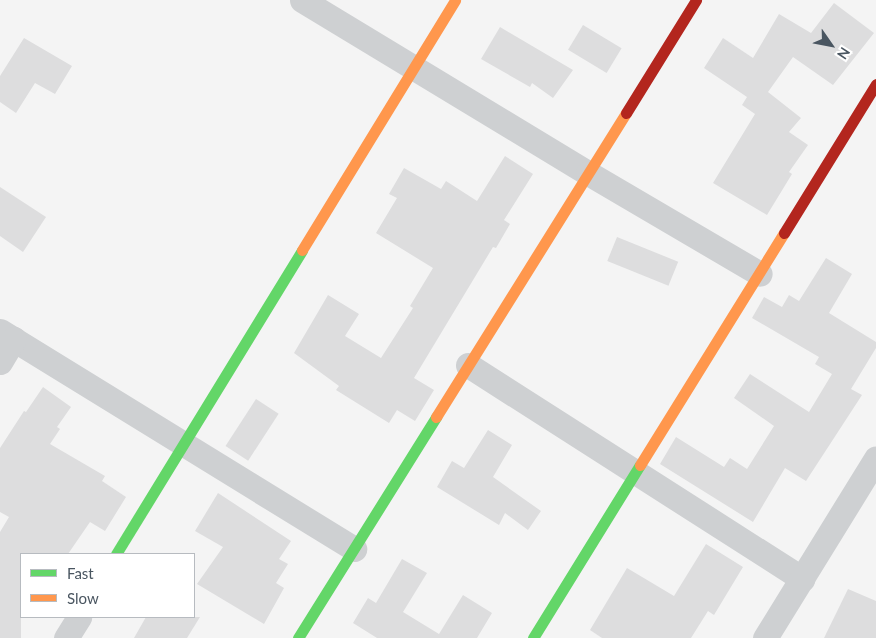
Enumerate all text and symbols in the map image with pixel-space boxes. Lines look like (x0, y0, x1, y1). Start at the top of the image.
north arrow (806, 20, 856, 70)
text: N (834, 44, 854, 63)
legend (20, 553, 195, 618)
text: Fast (67, 564, 94, 582)
text: Slow (67, 589, 99, 607)

